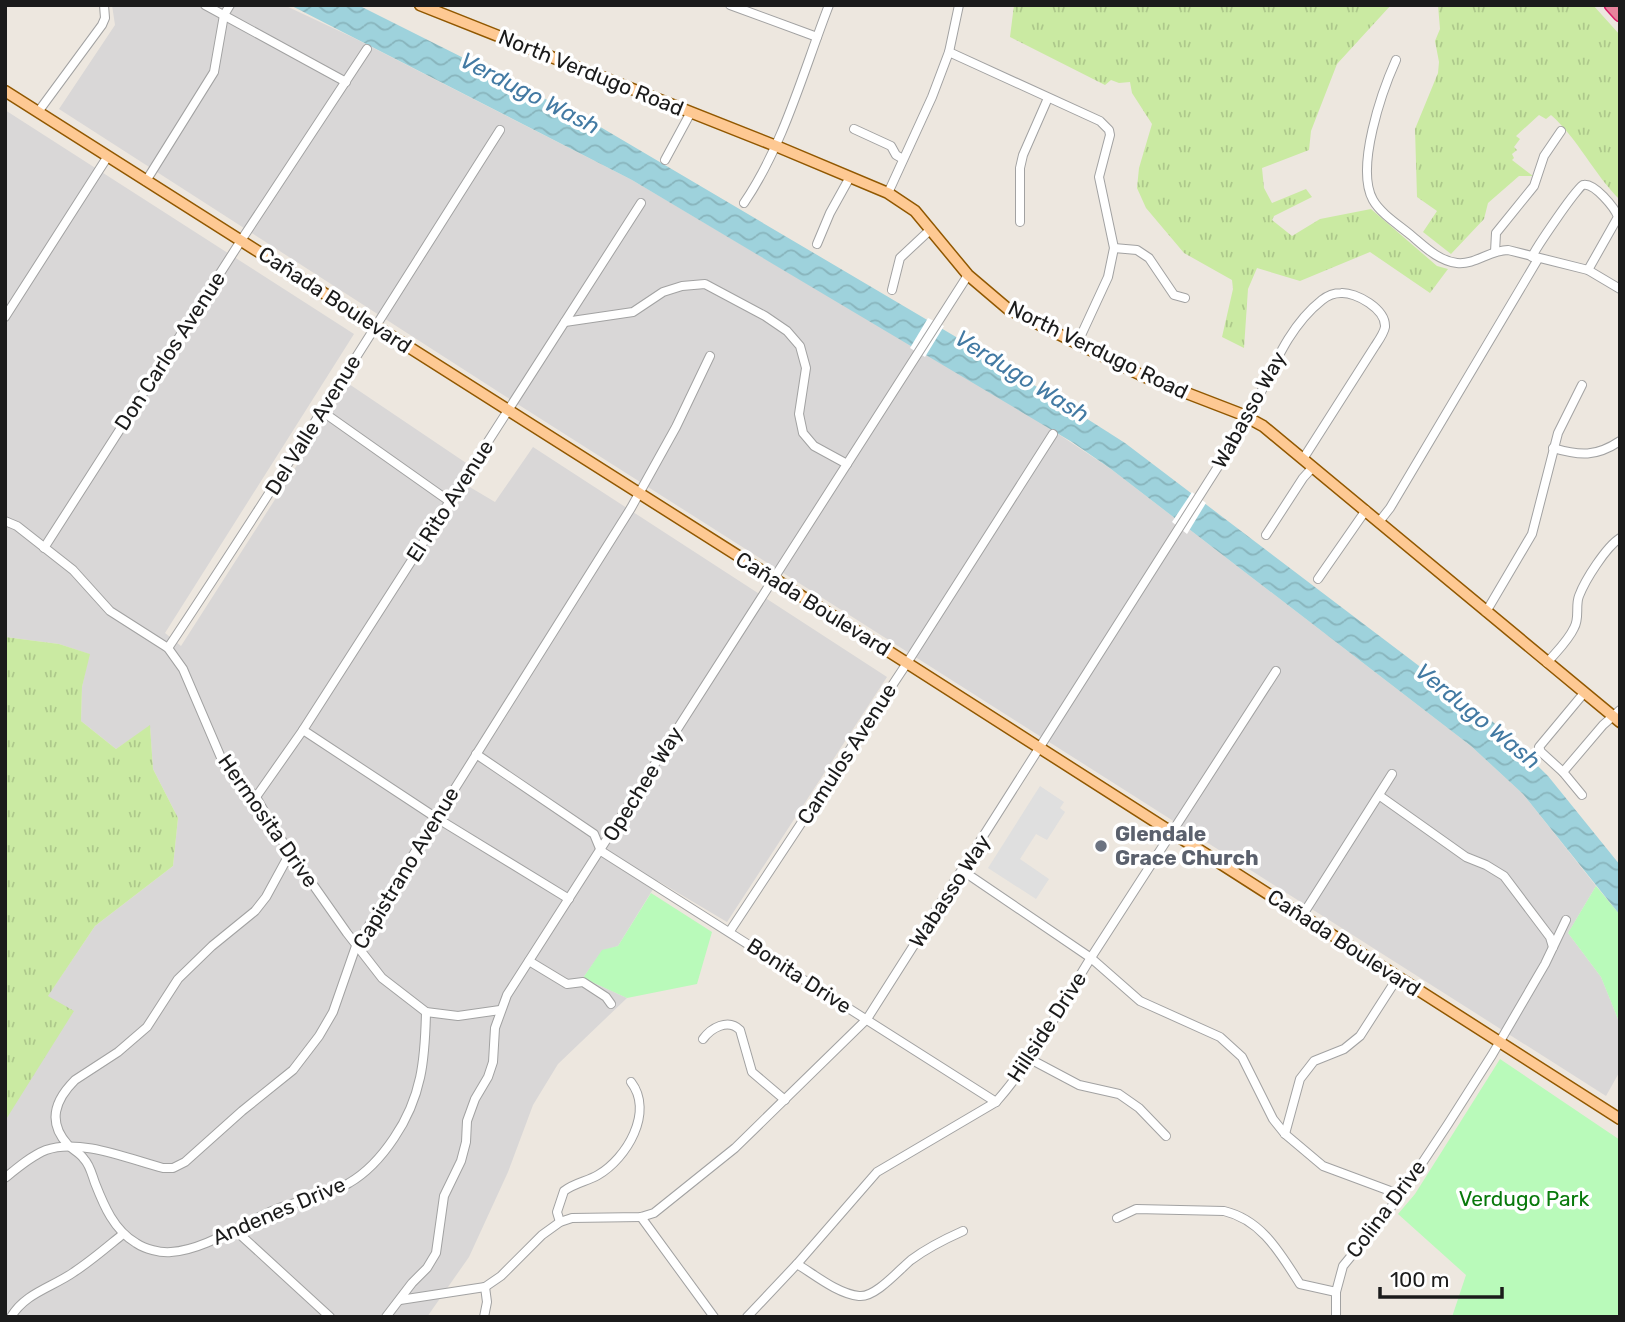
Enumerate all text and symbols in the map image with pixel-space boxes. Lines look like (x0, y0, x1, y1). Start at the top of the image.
street label: North Verdugo Road (495, 24, 687, 121)
water label: Verdugo Wash (456, 46, 604, 140)
street label: Cañada Boulevard (254, 241, 416, 358)
street label: Don Carlos Avenue (109, 267, 230, 435)
street label: North Verdugo Road (1004, 295, 1192, 404)
water label: Verdugo Wash (950, 324, 1094, 428)
street label: Wabasso Way (1206, 347, 1291, 473)
street label: Del Valle Avenue (260, 350, 366, 499)
street label: El Rito Avenue (401, 435, 498, 566)
street label: Cañada Boulevard (731, 546, 895, 661)
water label: Verdugo Wash (1410, 657, 1546, 775)
street label: Camulos Avenue (792, 679, 901, 829)
street label: Opechee Way (597, 721, 688, 846)
street label: Hermosita Drive (213, 749, 324, 892)
street label: Capistrano Avenue (347, 782, 464, 953)
place label: Glendale Grace Church (1115, 821, 1259, 870)
street label: Wabasso Way (904, 829, 996, 952)
marker: Glendale Grace Church (1093, 838, 1109, 854)
street label: Cañada Boulevard (1263, 884, 1425, 1001)
street label: Bonita Drive (742, 933, 856, 1019)
street label: Hillside Drive (1002, 967, 1091, 1086)
street label: Colina Drive (1341, 1155, 1431, 1263)
street label: Andenes Drive (209, 1171, 349, 1250)
park label: Verdugo Park (1459, 1186, 1590, 1211)
scale bar (1380, 1256, 1502, 1300)
text: 100 m (1390, 1267, 1449, 1292)

